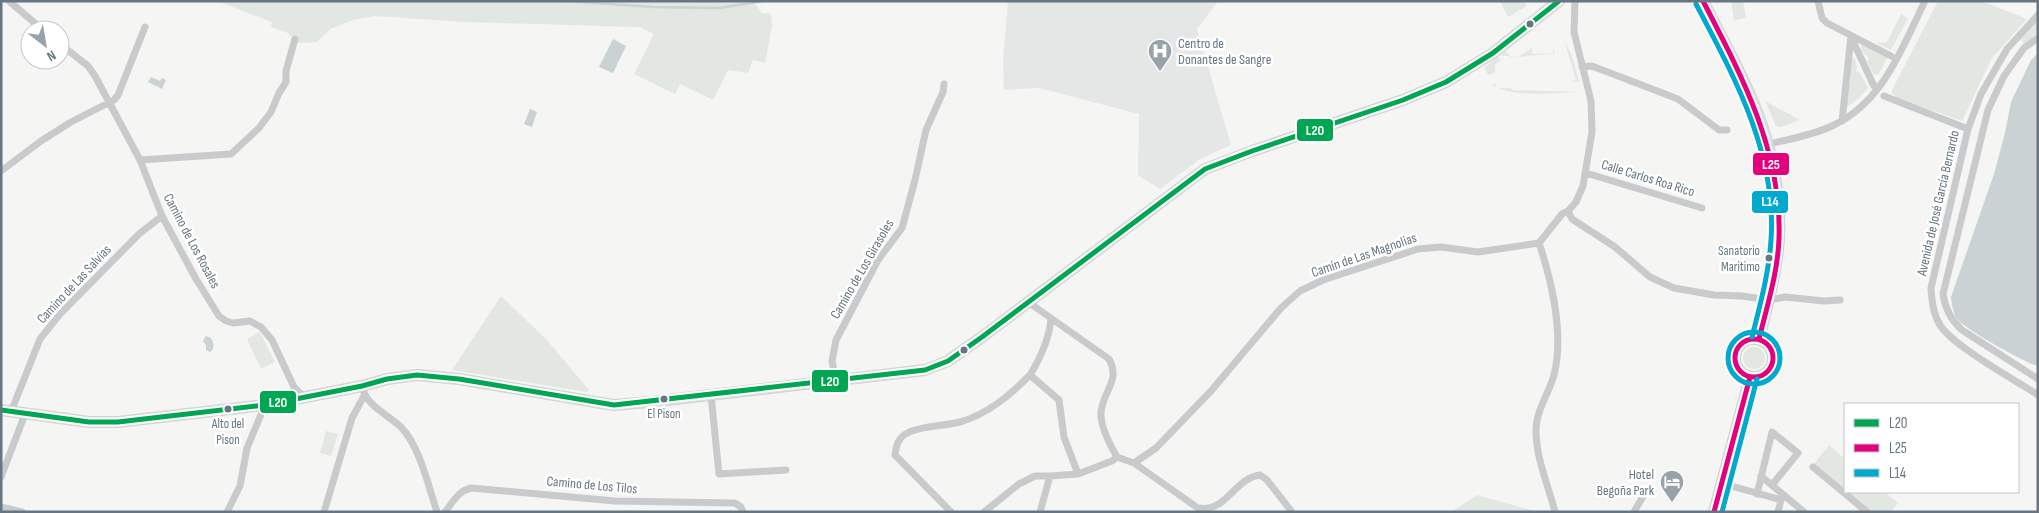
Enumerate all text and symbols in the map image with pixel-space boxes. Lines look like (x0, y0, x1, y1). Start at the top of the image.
unlabelled marker (1525, 19, 1535, 29)
north arrow (20, 20, 70, 70)
place label: Centro de Donantes de Sangre (1178, 35, 1271, 68)
hospital icon: Centro de Donantes de Sangre (1147, 38, 1173, 72)
text: N (44, 47, 59, 65)
line badge: L20 (1296, 118, 1334, 142)
text: L20 (1306, 122, 1325, 139)
street label: Avenida de José García Bernardo (1913, 128, 1963, 278)
line badge: L25 (1752, 152, 1790, 176)
street label: Calle Carlos Roa Rico (1599, 156, 1697, 200)
text: L25 (1762, 156, 1780, 173)
line badge: L14 (1751, 190, 1789, 214)
street label: Camino de Los Rosales (160, 191, 224, 291)
text: L14 (1761, 193, 1779, 210)
street label: Camino de Los Girasoles (827, 216, 897, 322)
street label: Camín de Las Magnolias (1309, 229, 1419, 281)
street label: Camino de Las Salvias (33, 241, 115, 327)
place label: Sanatorio Maritimo (1718, 243, 1760, 275)
marker: Sanatorio Maritimo (1764, 253, 1774, 263)
unlabelled marker (959, 345, 969, 355)
line badge: L20 (811, 369, 849, 393)
text: L20 (821, 373, 840, 390)
line badge: L20 (259, 390, 297, 414)
text: L20 (269, 394, 288, 411)
marker: El Pison (659, 394, 669, 404)
legend (1844, 403, 2019, 493)
marker: Alto del Pison (223, 404, 233, 414)
place label: El Pison (647, 406, 681, 422)
text: L20 (1889, 414, 1908, 433)
place label: Alto del Pison (211, 416, 244, 448)
text: L25 (1889, 439, 1907, 458)
text: L14 (1889, 464, 1906, 483)
place label: Hotel Begoña Park (1597, 466, 1655, 499)
hotel icon: Hotel Begoña Park (1659, 469, 1685, 503)
street label: Camino de Los Tilos (546, 473, 638, 497)

